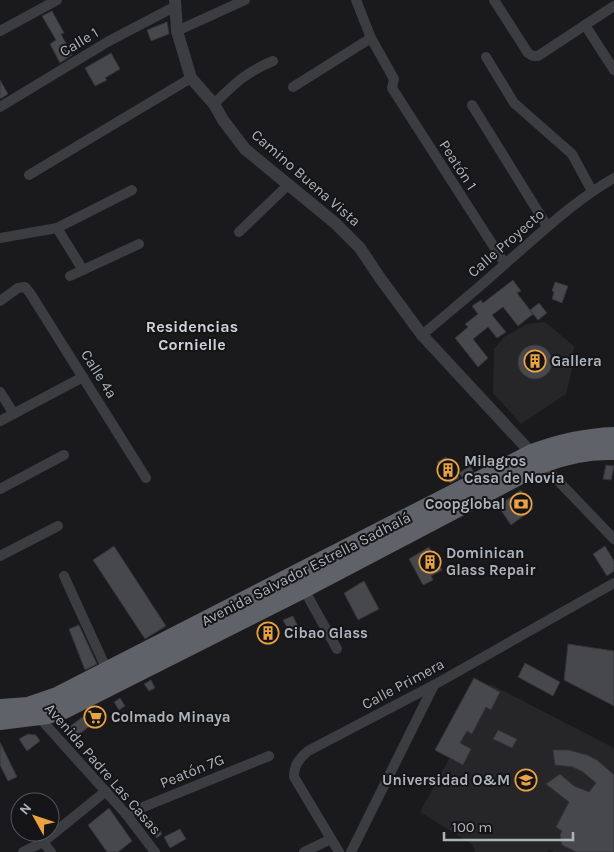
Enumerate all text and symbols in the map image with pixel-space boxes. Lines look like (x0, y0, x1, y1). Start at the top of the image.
street label: Calle 1 (56, 23, 102, 61)
street label: Camino Buena Vista (248, 126, 364, 230)
street label: Peatón 1 (435, 137, 481, 193)
street label: Calle Proyecto (464, 205, 548, 281)
district label: Residencias Cornielle (146, 317, 238, 354)
street label: Calle 4a (77, 346, 121, 402)
building icon: Gallera (523, 349, 547, 373)
place label: Gallera (551, 352, 602, 370)
place label: Milagros Casa de Novia (464, 452, 564, 487)
building icon: Milagros Casa de Novia (436, 458, 460, 482)
bank icon: Coopglobal (509, 492, 533, 516)
place label: Coopglobal (425, 495, 505, 513)
street label: Avenida Salvador Estrella Sadhalá (198, 508, 414, 630)
place label: Dominican Glass Repair (446, 544, 536, 579)
building icon: Dominican Glass Repair (418, 550, 442, 574)
building icon: Cibao Glass (256, 621, 280, 645)
place label: Cibao Glass (284, 624, 368, 642)
street label: Calle Primera (359, 655, 447, 713)
street label: Avenida Padre Las Casas (41, 700, 165, 838)
supermarket icon: Colmado Minaya (83, 705, 107, 729)
place label: Colmado Minaya (111, 708, 231, 726)
street label: Peatón 7G (157, 750, 227, 792)
school or university icon: Universidad O&M (514, 768, 538, 792)
place label: Universidad O&M (382, 771, 510, 789)
north arrow (10, 792, 60, 842)
text: N (16, 800, 35, 818)
scale bar (444, 810, 573, 842)
text: 100 m (452, 818, 492, 836)

